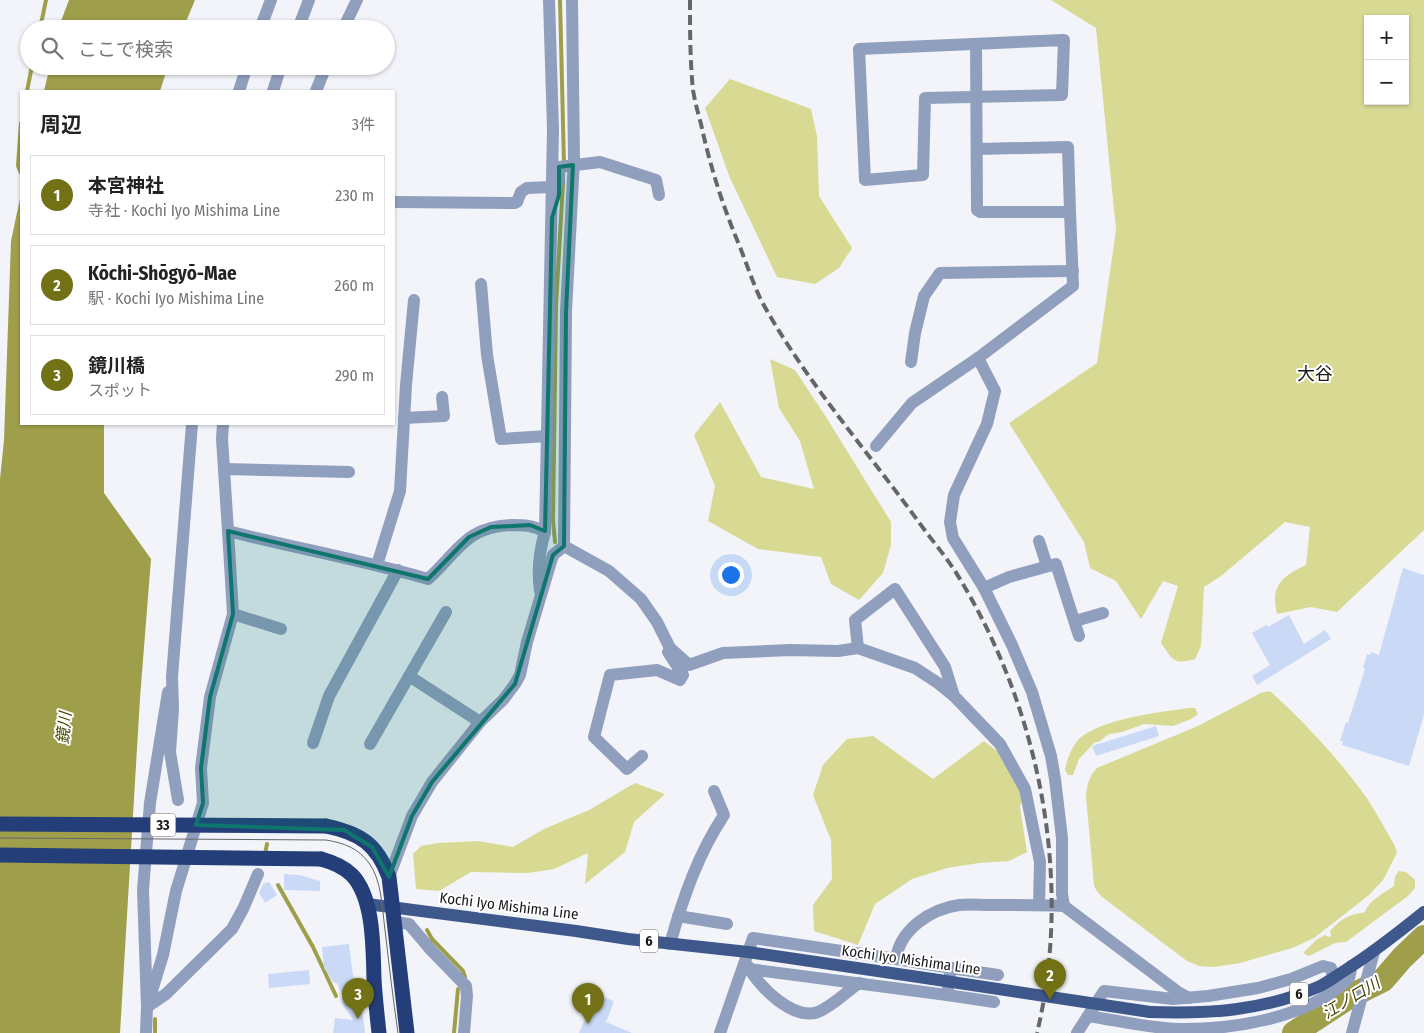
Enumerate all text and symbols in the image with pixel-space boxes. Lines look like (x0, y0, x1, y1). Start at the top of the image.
map controls (1364, 15, 1409, 105)
button: + (1364, 15, 1409, 60)
search box (20, 20, 395, 75)
icon: search (38, 34, 66, 62)
text: ここで検索 (78, 38, 173, 61)
button: − (1364, 60, 1409, 105)
text: 周辺 (40, 112, 82, 138)
text: 3件 (352, 115, 375, 134)
text: 本宮神社 (88, 174, 164, 197)
text: 1 (54, 186, 60, 205)
text: 230 m (335, 186, 374, 205)
text: 寺社 · Kochi Iyo Mishima Line (88, 201, 280, 220)
text: Kōchi-Shōgyō-Mae (88, 262, 237, 285)
text: 2 (53, 276, 61, 295)
text: 260 m (335, 276, 374, 295)
text: 駅 · Kochi Iyo Mishima Line (88, 289, 264, 308)
text: 鏡川橋 (88, 354, 145, 377)
district label: 大谷 (1297, 363, 1333, 385)
text: 3 (53, 366, 61, 385)
text: 290 m (335, 366, 374, 385)
text: スポット (88, 381, 152, 400)
your location (718, 562, 744, 588)
water label: 鏡川 (53, 709, 75, 745)
road number: 33 (150, 814, 176, 836)
street label: Kochi Iyo Mishima Line (438, 889, 580, 923)
road number: 6 (640, 929, 658, 952)
street label: Kochi Iyo Mishima Line (840, 941, 982, 979)
pin: 2 (1034, 959, 1066, 1000)
water label: 江ノ口川 (1319, 972, 1385, 1023)
pin: 3 (342, 978, 374, 1019)
road number: 6 (1290, 982, 1308, 1006)
pin: 1 (572, 983, 604, 1024)

